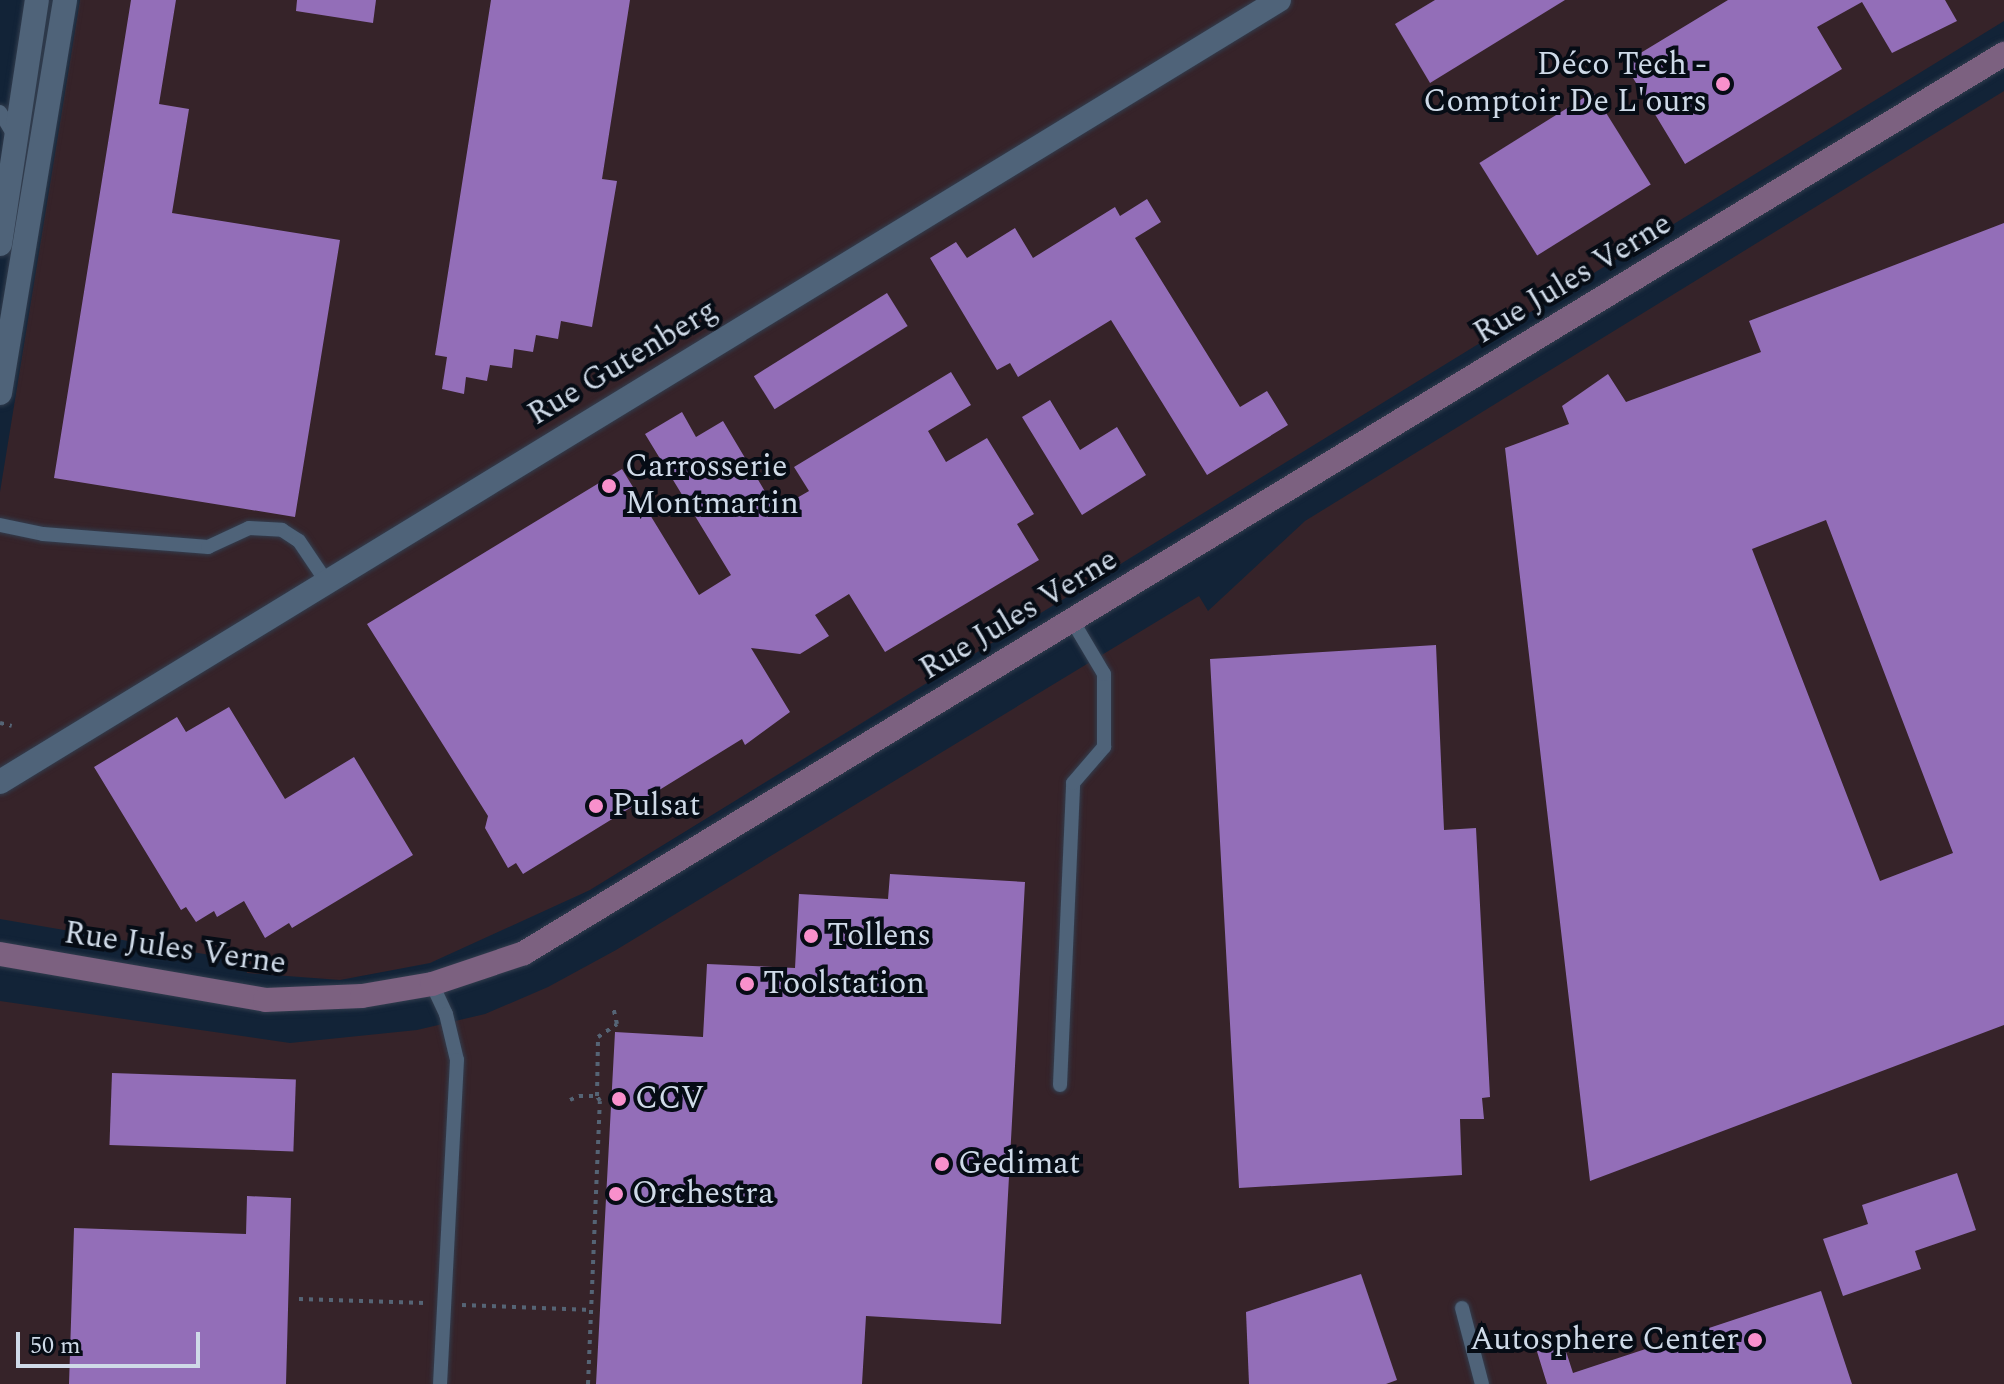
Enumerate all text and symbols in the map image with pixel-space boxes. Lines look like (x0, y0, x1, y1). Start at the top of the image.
place label: Déco Tech - Comptoir De L'ours (1423, 47, 1707, 122)
marker: Déco Tech - Comptoir De L'ours (1714, 75, 1732, 93)
street label: Rue Jules Verne (1467, 205, 1679, 353)
street label: Rue Gutenberg (521, 291, 725, 435)
place label: Carrosserie Montmartin (625, 449, 799, 524)
marker: Carrosserie Montmartin (600, 477, 618, 495)
street label: Rue Jules Verne (913, 541, 1125, 689)
place label: Pulsat (612, 787, 701, 825)
marker: Pulsat (587, 797, 605, 815)
street label: Rue Jules Verne (62, 914, 288, 984)
place label: Tollens (827, 917, 931, 955)
marker: Tollens (802, 927, 820, 945)
place label: Toolstation (763, 965, 925, 1003)
marker: Toolstation (738, 975, 756, 993)
place label: CCV (635, 1080, 705, 1118)
marker: CCV (610, 1090, 628, 1108)
place label: Gedimat (958, 1145, 1080, 1183)
marker: Gedimat (933, 1155, 951, 1173)
place label: Orchestra (632, 1175, 774, 1213)
marker: Orchestra (607, 1185, 625, 1203)
scale bar (20, 1316, 204, 1366)
place label: Autosphere Center (1470, 1321, 1739, 1359)
text: 50 m (30, 1328, 81, 1364)
marker: Autosphere Center (1746, 1331, 1764, 1349)

